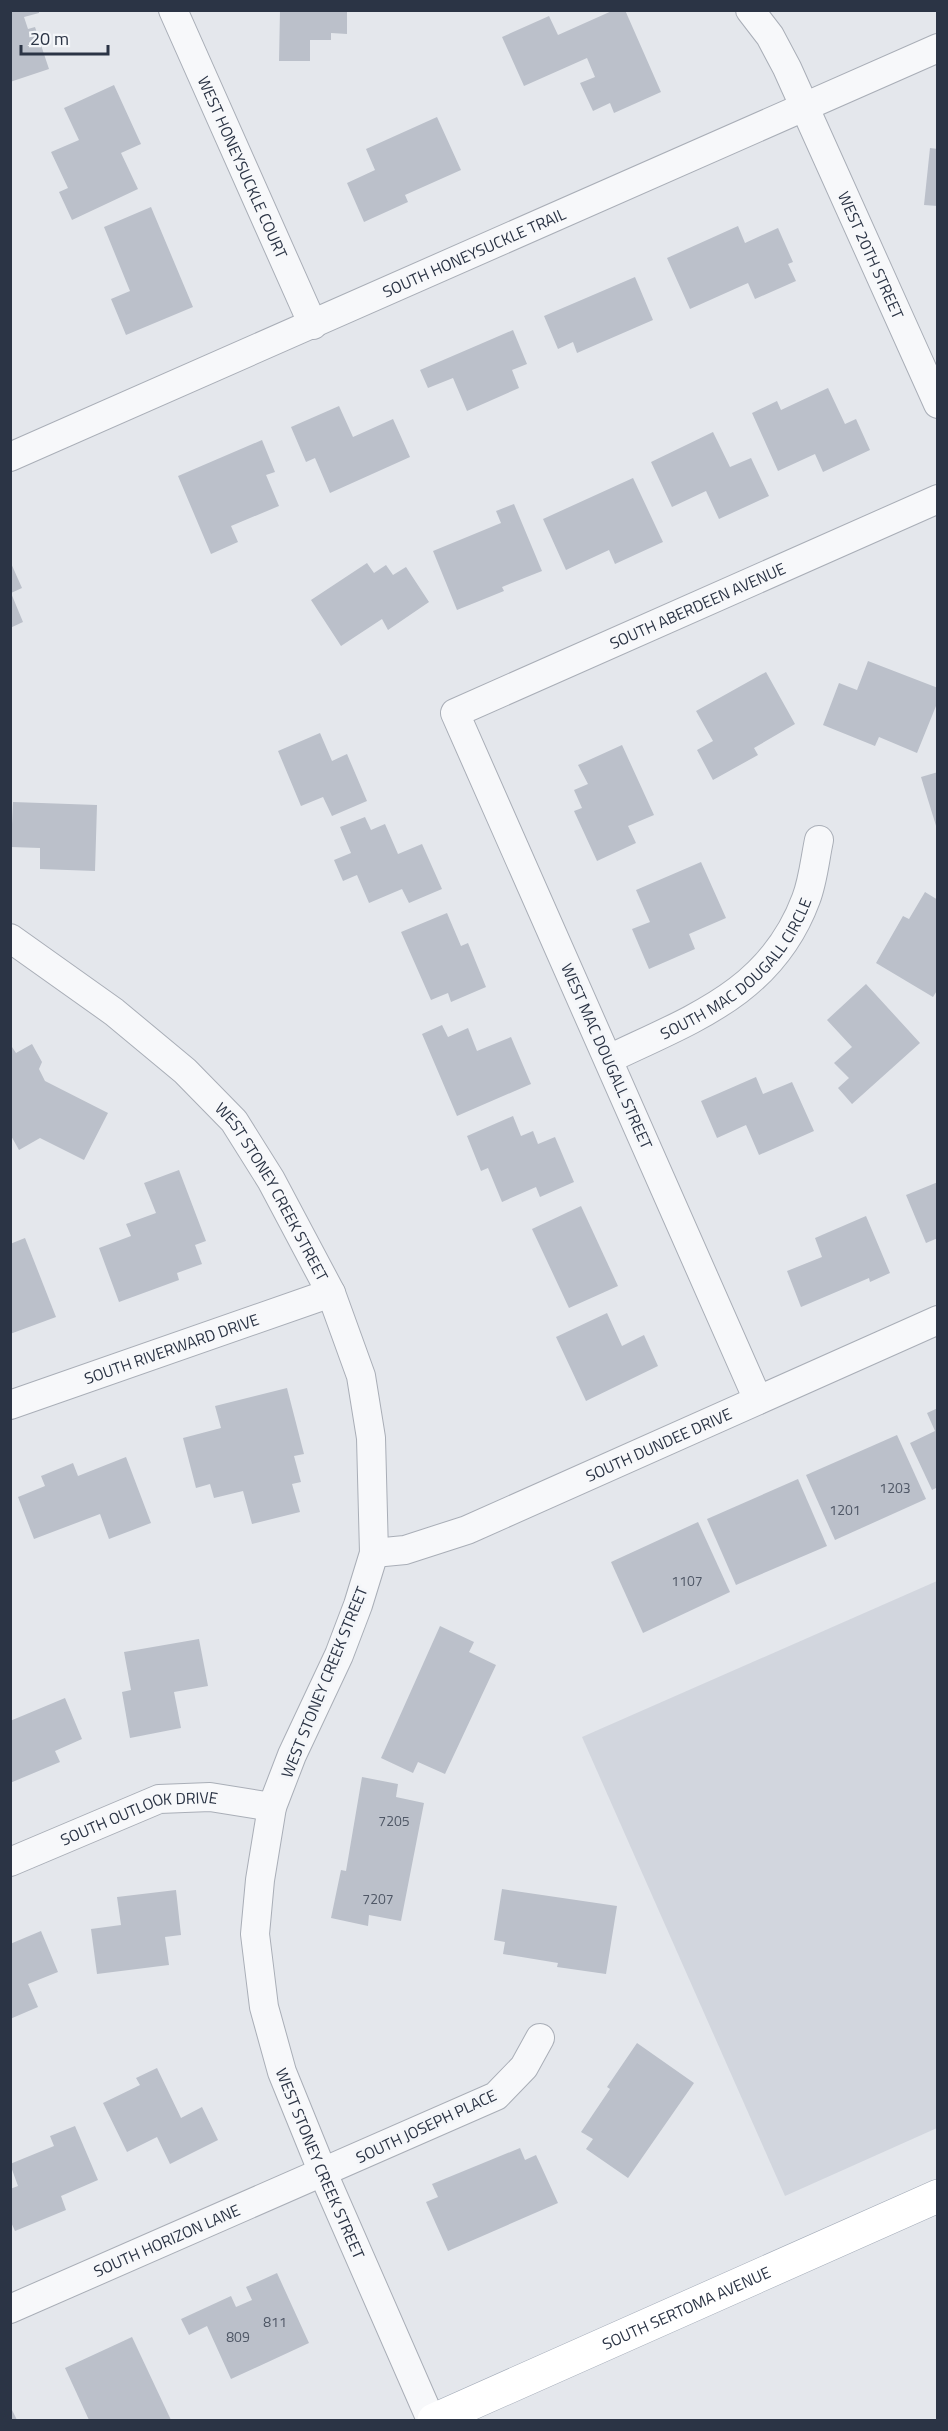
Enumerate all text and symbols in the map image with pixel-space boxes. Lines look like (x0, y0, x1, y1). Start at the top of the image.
scale bar (21, 18, 108, 56)
text: 20 m (30, 25, 69, 52)
street label: WEST HONEYSUCKLE COURT (192, 72, 294, 263)
street label: WEST 20TH STREET (832, 187, 910, 323)
street label: SOUTH HONEYSUCKLE TRAIL (379, 201, 570, 303)
street label: SOUTH ABERDEEN AVENUE (606, 556, 789, 655)
street label: SOUTH MAC DOUGALL CIRCLE (656, 894, 817, 1045)
street label: WEST MAC DOUGALL STREET (555, 959, 659, 1153)
street label: WEST STONEY CREEK STREET (210, 1097, 335, 1286)
street label: SOUTH RIVERWARD DRIVE (81, 1307, 262, 1390)
street label: SOUTH DUNDEE DRIVE (582, 1401, 736, 1488)
house number: 1203 (879, 1477, 911, 1498)
house number: 1201 (829, 1499, 861, 1520)
house number: 1107 (671, 1570, 703, 1591)
street label: WEST STONEY CREEK STREET (275, 1582, 374, 1781)
street label: SOUTH OUTLOOK DRIVE (56, 1785, 220, 1851)
house number: 7205 (378, 1810, 410, 1831)
house number: 7207 (362, 1888, 394, 1909)
street label: WEST STONEY CREEK STREET (270, 2064, 371, 2263)
street label: SOUTH JOSEPH PLACE (352, 2083, 500, 2169)
street label: SOUTH HORIZON LANE (90, 2198, 244, 2283)
street label: SOUTH SERTOMA AVENUE (598, 2260, 774, 2356)
house number: 811 (263, 2311, 287, 2332)
house number: 809 (226, 2326, 250, 2347)

